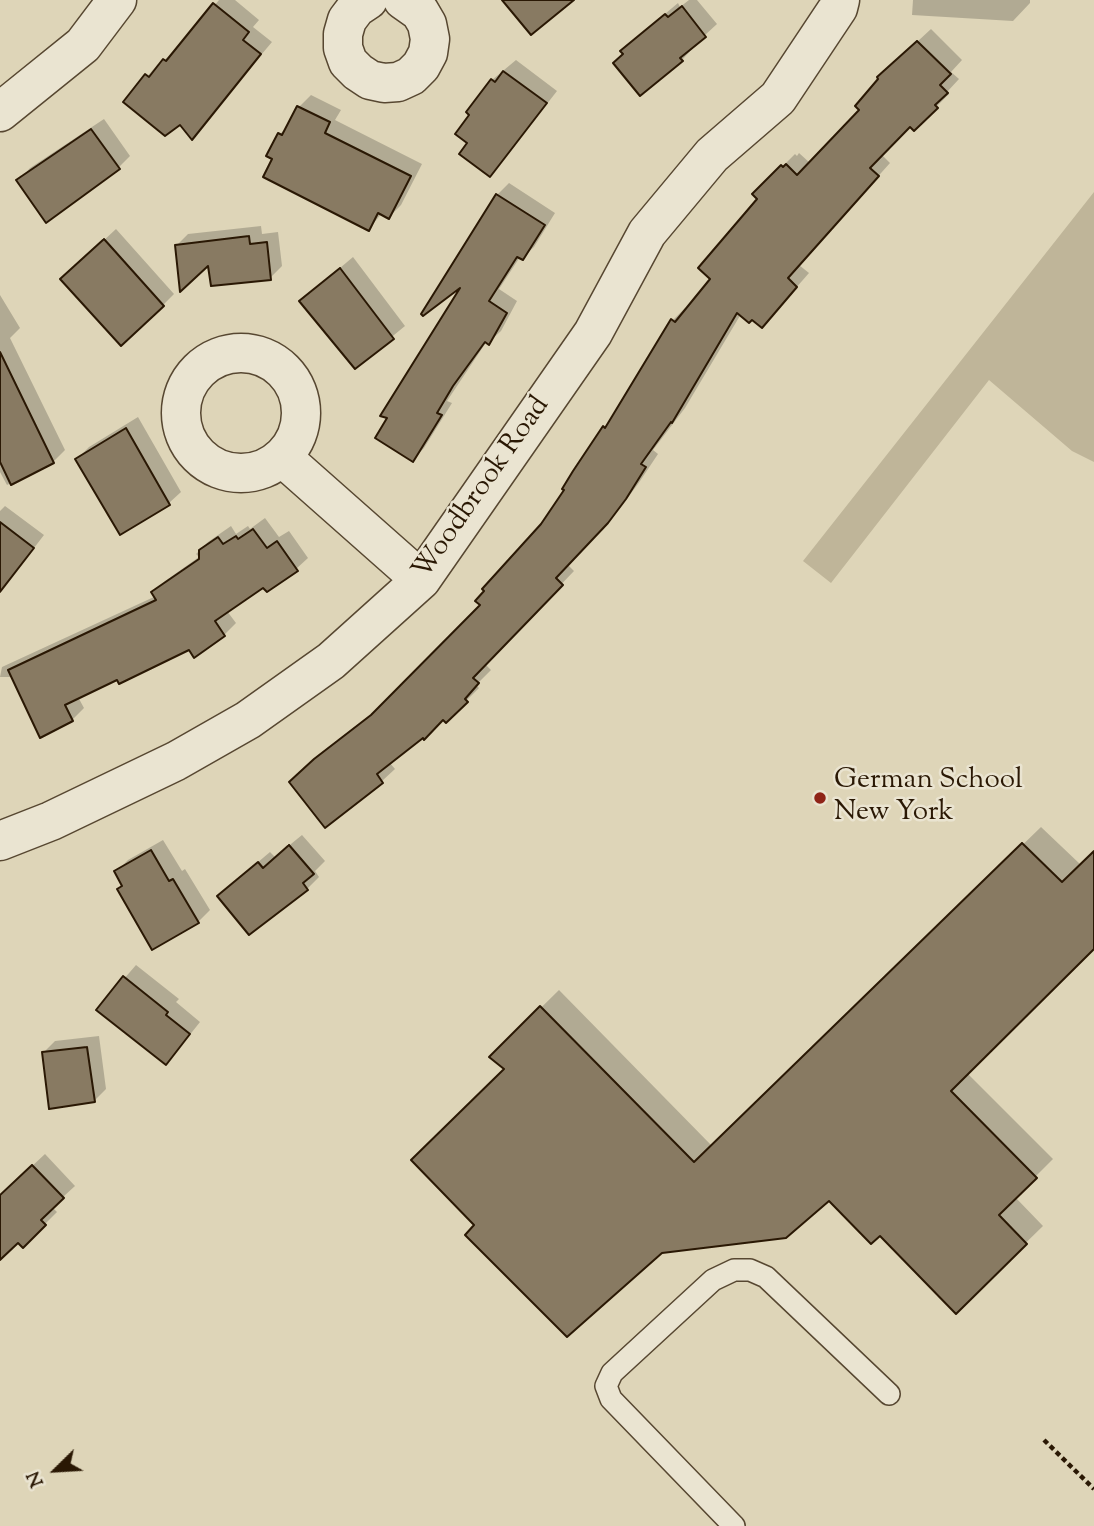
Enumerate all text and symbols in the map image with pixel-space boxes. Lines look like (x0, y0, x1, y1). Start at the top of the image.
street label: Woodbrook Road (407, 391, 559, 587)
place label: German School New York (834, 765, 1023, 831)
marker: German School New York (812, 790, 828, 806)
north arrow (21, 1435, 91, 1505)
text: N (21, 1466, 52, 1491)

